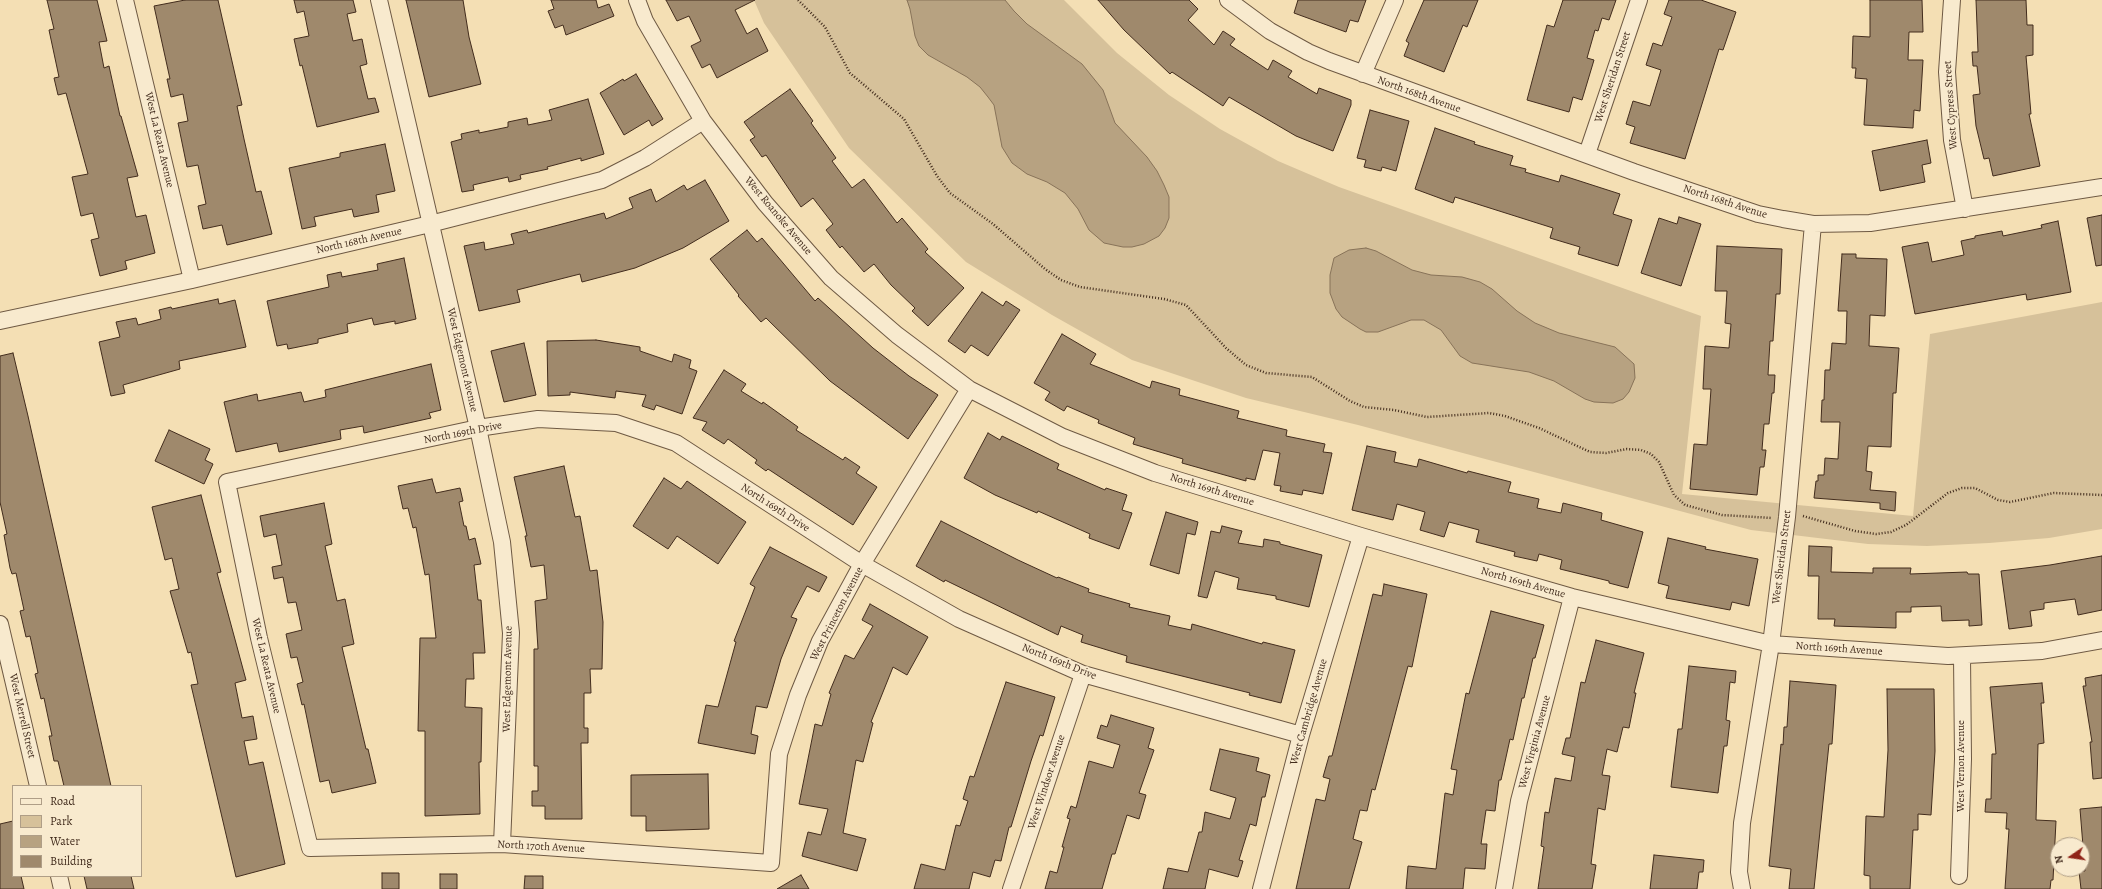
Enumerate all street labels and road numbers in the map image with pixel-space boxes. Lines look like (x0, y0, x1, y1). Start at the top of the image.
street label: West Sheridan Street (1592, 30, 1634, 124)
street label: West Cypress Street (1941, 60, 1961, 150)
street label: North 168th Avenue (1376, 74, 1462, 116)
street label: West La Reata Avenue (142, 91, 176, 189)
street label: West Roanoke Avenue (741, 174, 815, 258)
street label: North 168th Avenue (1681, 182, 1769, 222)
street label: North 168th Avenue (315, 225, 403, 257)
street label: West Edgemont Avenue (444, 307, 480, 413)
street label: North 169th Drive (423, 419, 503, 447)
street label: North 169th Avenue (1168, 471, 1256, 509)
street label: North 169th Drive (738, 481, 812, 535)
street label: West Sheridan Street (1770, 509, 1794, 605)
street label: West Princeton Avenue (808, 565, 866, 663)
street label: North 169th Avenue (1479, 565, 1567, 601)
street label: West La Reata Avenue (249, 617, 283, 715)
street label: West Edgemont Avenue (500, 626, 516, 732)
street label: North 169th Avenue (1795, 639, 1883, 659)
street label: North 169th Drive (1020, 641, 1098, 683)
street label: West Cambridge Avenue (1288, 657, 1330, 767)
street label: West Merrell Street (6, 672, 38, 760)
street label: West Virginia Avenue (1516, 694, 1554, 790)
street label: West Vernon Avenue (1954, 720, 1968, 812)
street label: West Windsor Avenue (1026, 733, 1068, 831)
street label: North 170th Avenue (497, 838, 585, 856)

